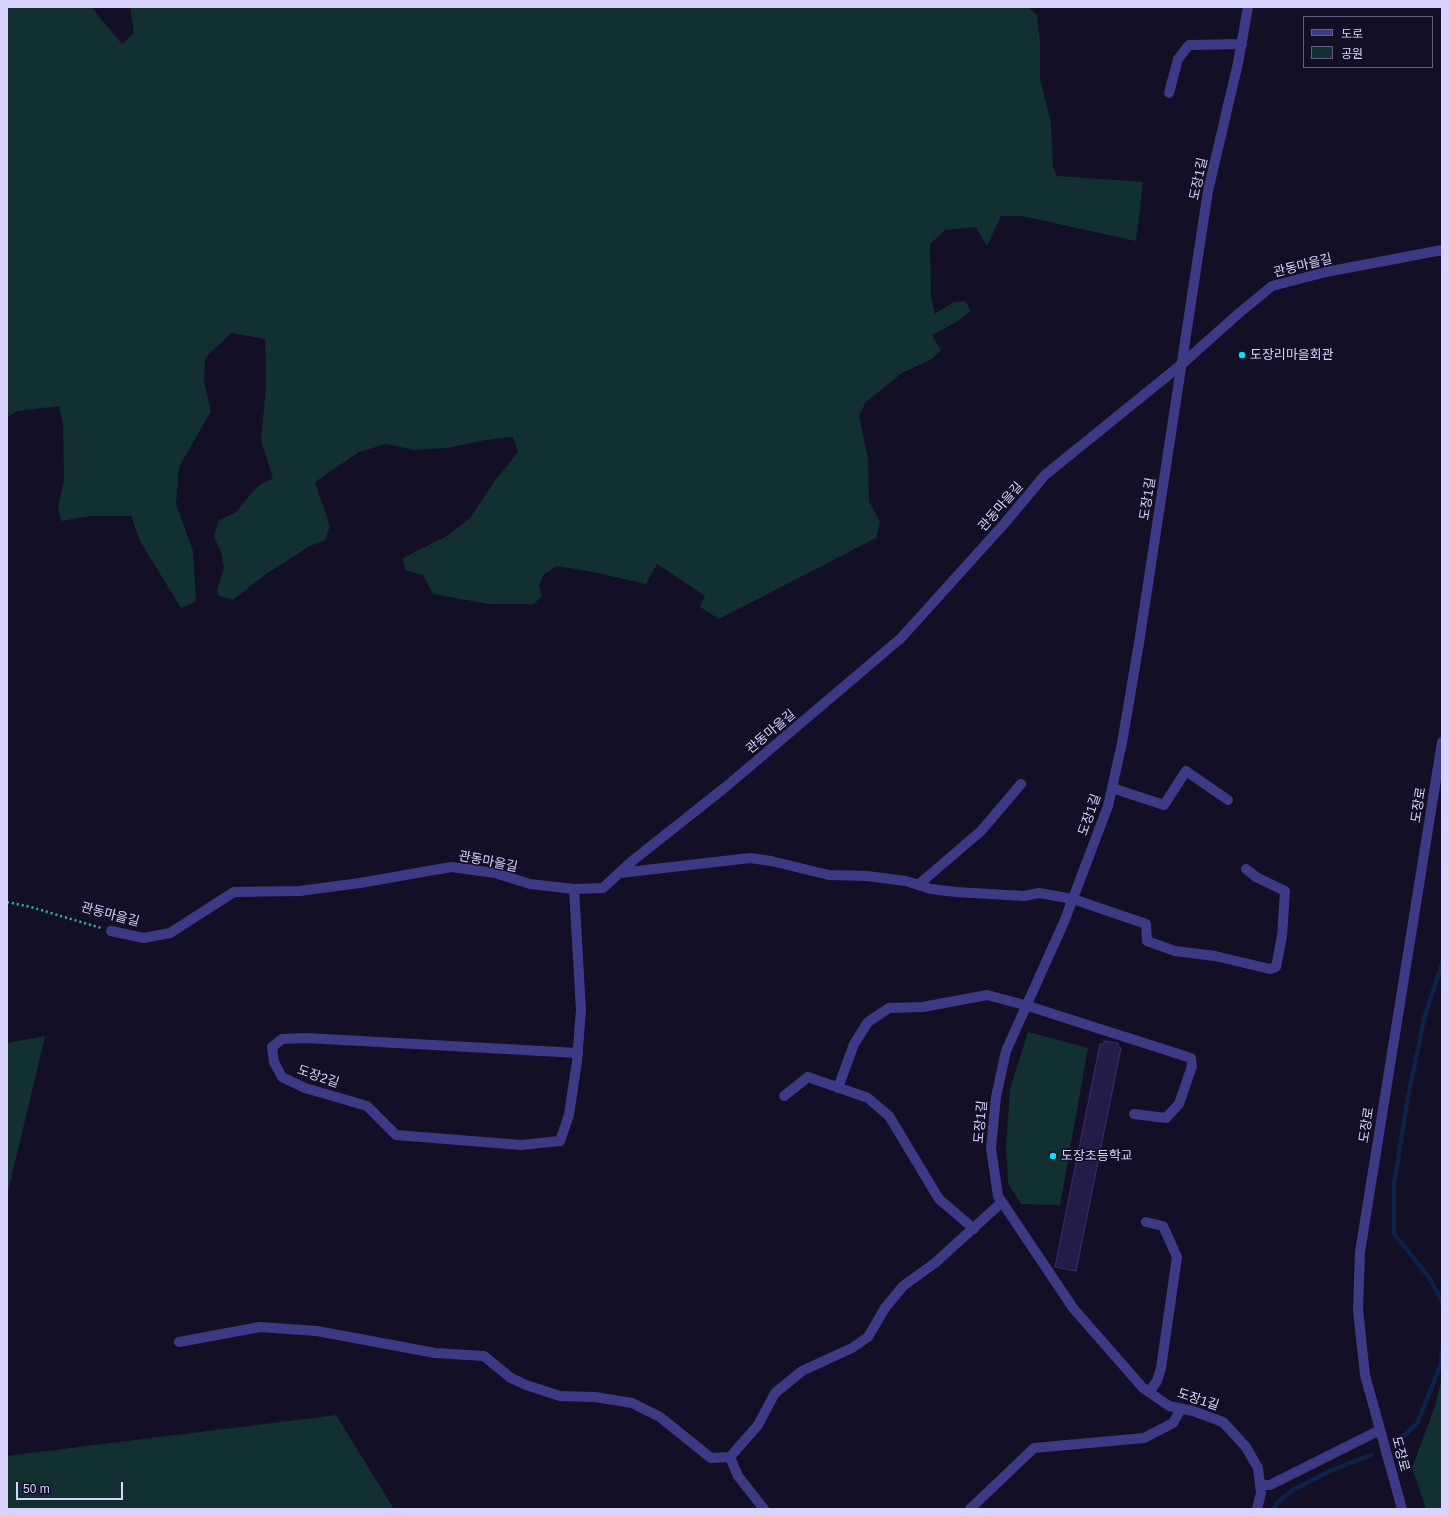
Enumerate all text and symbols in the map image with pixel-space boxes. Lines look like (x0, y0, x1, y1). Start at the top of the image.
legend (1303, 16, 1433, 68)
text: 도로 (1341, 27, 1363, 41)
text: 공원 (1341, 47, 1363, 61)
street label: 도장1길 (1187, 156, 1211, 202)
street label: 관동마을길 (1272, 251, 1334, 281)
place label: 도장리마을회관 (1250, 347, 1334, 363)
marker: 도장리마을회관 (1237, 350, 1247, 360)
street label: 도장1길 (1137, 476, 1159, 522)
street label: 관동마을길 (975, 479, 1027, 535)
street label: 관동마을길 (743, 707, 799, 757)
street label: 도장로 (1408, 786, 1430, 824)
street label: 도장1길 (1076, 792, 1104, 838)
street label: 관동마을길 (457, 849, 519, 875)
street label: 관동마을길 (79, 900, 141, 930)
street label: 도장2길 (295, 1063, 341, 1091)
street label: 도장1길 (971, 1100, 991, 1144)
street label: 도장로 (1356, 1106, 1378, 1144)
place label: 도장초등학교 (1061, 1148, 1133, 1164)
marker: 도장초등학교 (1048, 1151, 1058, 1161)
street label: 도장1길 (1175, 1386, 1221, 1414)
street label: 도장로 (1388, 1435, 1412, 1473)
scale bar (18, 1474, 125, 1500)
text: 50 m (23, 1482, 50, 1496)

